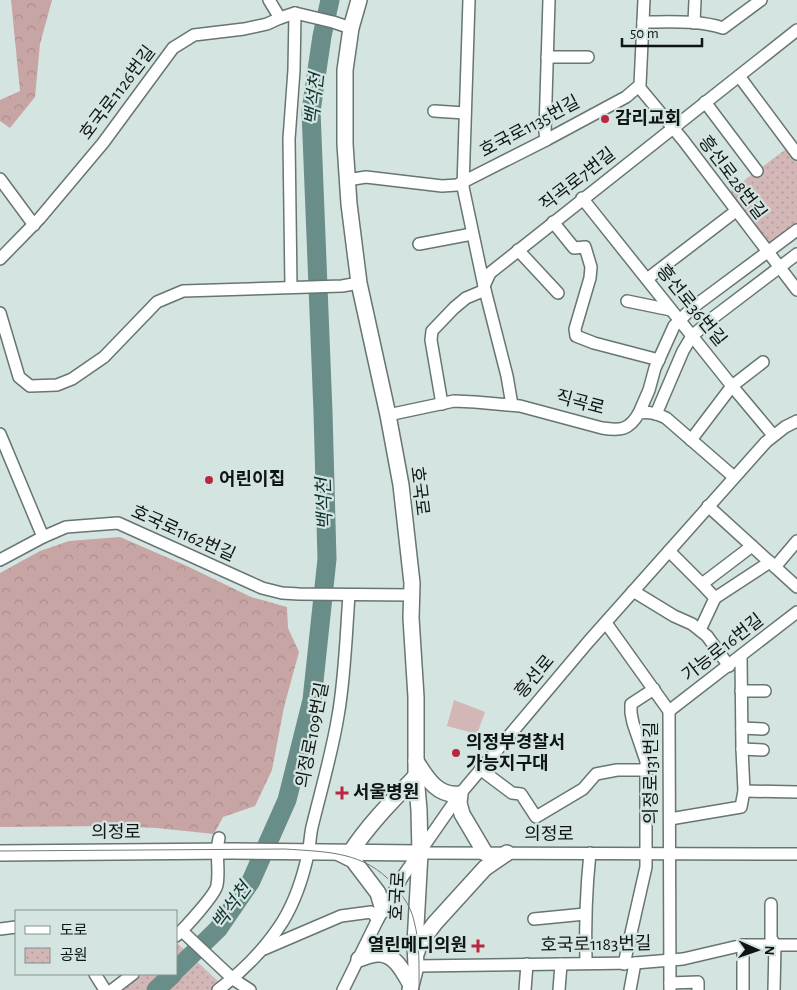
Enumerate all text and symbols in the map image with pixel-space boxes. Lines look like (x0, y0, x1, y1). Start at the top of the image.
scale bar (622, 15, 702, 47)
text: 50 m (630, 26, 659, 41)
street label: 호국로1126번길 (76, 42, 159, 143)
water label: 백석천 (302, 70, 327, 126)
street label: 호국로1135번길 (477, 92, 583, 161)
place label: 감리교회 (615, 109, 681, 128)
marker: 감리교회 (599, 113, 611, 125)
street label: 흥선로28번길 (695, 132, 771, 223)
street label: 직곡로7번길 (536, 144, 619, 215)
street label: 흥선로36번길 (653, 261, 731, 350)
street label: 직곡로 (554, 387, 607, 418)
street label: 호국로 (407, 465, 432, 517)
place label: 어린이집 (219, 470, 285, 489)
marker: 어린이집 (203, 474, 215, 486)
water label: 백석천 (314, 476, 335, 531)
street label: 호국로1162번길 (128, 502, 238, 565)
street label: 가능로16번길 (678, 610, 767, 685)
street label: 흥선로 (511, 651, 558, 702)
street label: 의정로109번길 (292, 680, 332, 789)
street label: 의정로131번길 (641, 722, 661, 824)
place label: 의정부경찰서 가능지구대 (466, 733, 565, 773)
marker: 의정부경찰서 가능지구대 (450, 747, 462, 759)
place label: 서울병원 (353, 783, 419, 802)
marker: 서울병원 (335, 786, 349, 800)
street label: 의정로 (91, 822, 141, 842)
street label: 의정로 (524, 824, 574, 844)
street label: 호국로 (387, 871, 408, 921)
water label: 백석천 (208, 877, 256, 933)
legend (15, 910, 178, 975)
text: 도로 (60, 923, 88, 938)
north arrow (732, 925, 782, 975)
street label: 호국로1183번길 (540, 934, 652, 955)
place label: 열린메디의원 (368, 936, 467, 955)
marker: 열린메디의원 (471, 939, 485, 953)
text: N (762, 945, 776, 956)
text: 공원 (60, 947, 88, 963)

